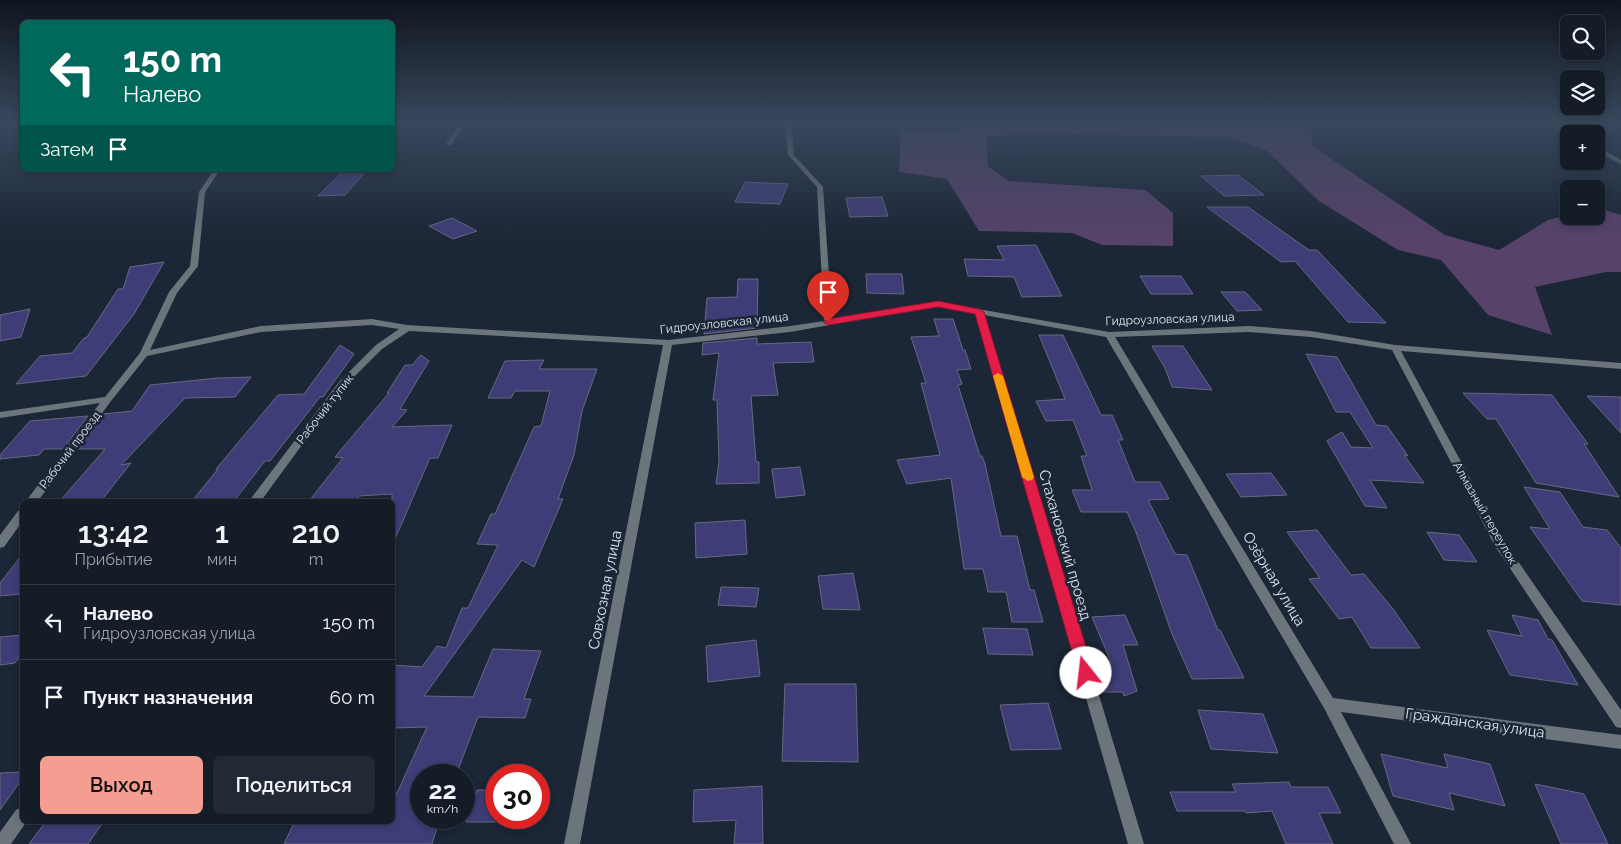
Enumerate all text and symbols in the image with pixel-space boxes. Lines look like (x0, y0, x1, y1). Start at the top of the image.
map controls (1560, 15, 1605, 225)
button: search (1560, 15, 1605, 60)
text: 150 m (123, 39, 222, 80)
icon: left (40, 40, 105, 105)
button: layers (1560, 70, 1605, 115)
text: Налево (123, 81, 201, 107)
button: + (1560, 125, 1605, 170)
icon: arrive (104, 135, 132, 163)
text: Затем (40, 138, 94, 160)
button: − (1560, 180, 1605, 225)
pin (807, 271, 849, 322)
icon: arrive (814, 278, 842, 306)
street label: Гидроузловская улица (659, 309, 789, 337)
street label: Гидроузловская улица (1105, 310, 1235, 328)
street label: Рабочий тупик (294, 371, 356, 447)
street label: Рабочий проезд (37, 409, 104, 491)
street label: Алмазный переулок (1450, 459, 1520, 567)
street label: Стахановский проезд (1035, 468, 1095, 623)
text: 13:42 (78, 515, 149, 550)
text: 1 (215, 515, 229, 550)
text: 210 (291, 515, 341, 550)
street label: Совхозная улица (585, 529, 625, 651)
street label: Озёрная улица (1239, 529, 1309, 629)
text: Прибытие (75, 550, 152, 569)
text: мин (207, 550, 237, 569)
text: m (309, 550, 323, 569)
text: Налево (83, 602, 153, 624)
icon: left (40, 608, 68, 636)
text: 150 m (323, 611, 375, 633)
text: Гидроузловская улица (83, 624, 255, 643)
position arrow (1059, 646, 1111, 698)
icon: arrive (40, 683, 68, 711)
text: Пункт назначения (83, 686, 253, 708)
text: 60 m (330, 686, 375, 708)
street label: Гражданская улица (1404, 704, 1546, 742)
button: Выход (40, 756, 203, 814)
button: Поделиться (213, 756, 375, 814)
speed limit sign: 30 (485, 764, 550, 829)
text: 22 (428, 775, 457, 805)
text: km/h (427, 802, 458, 816)

